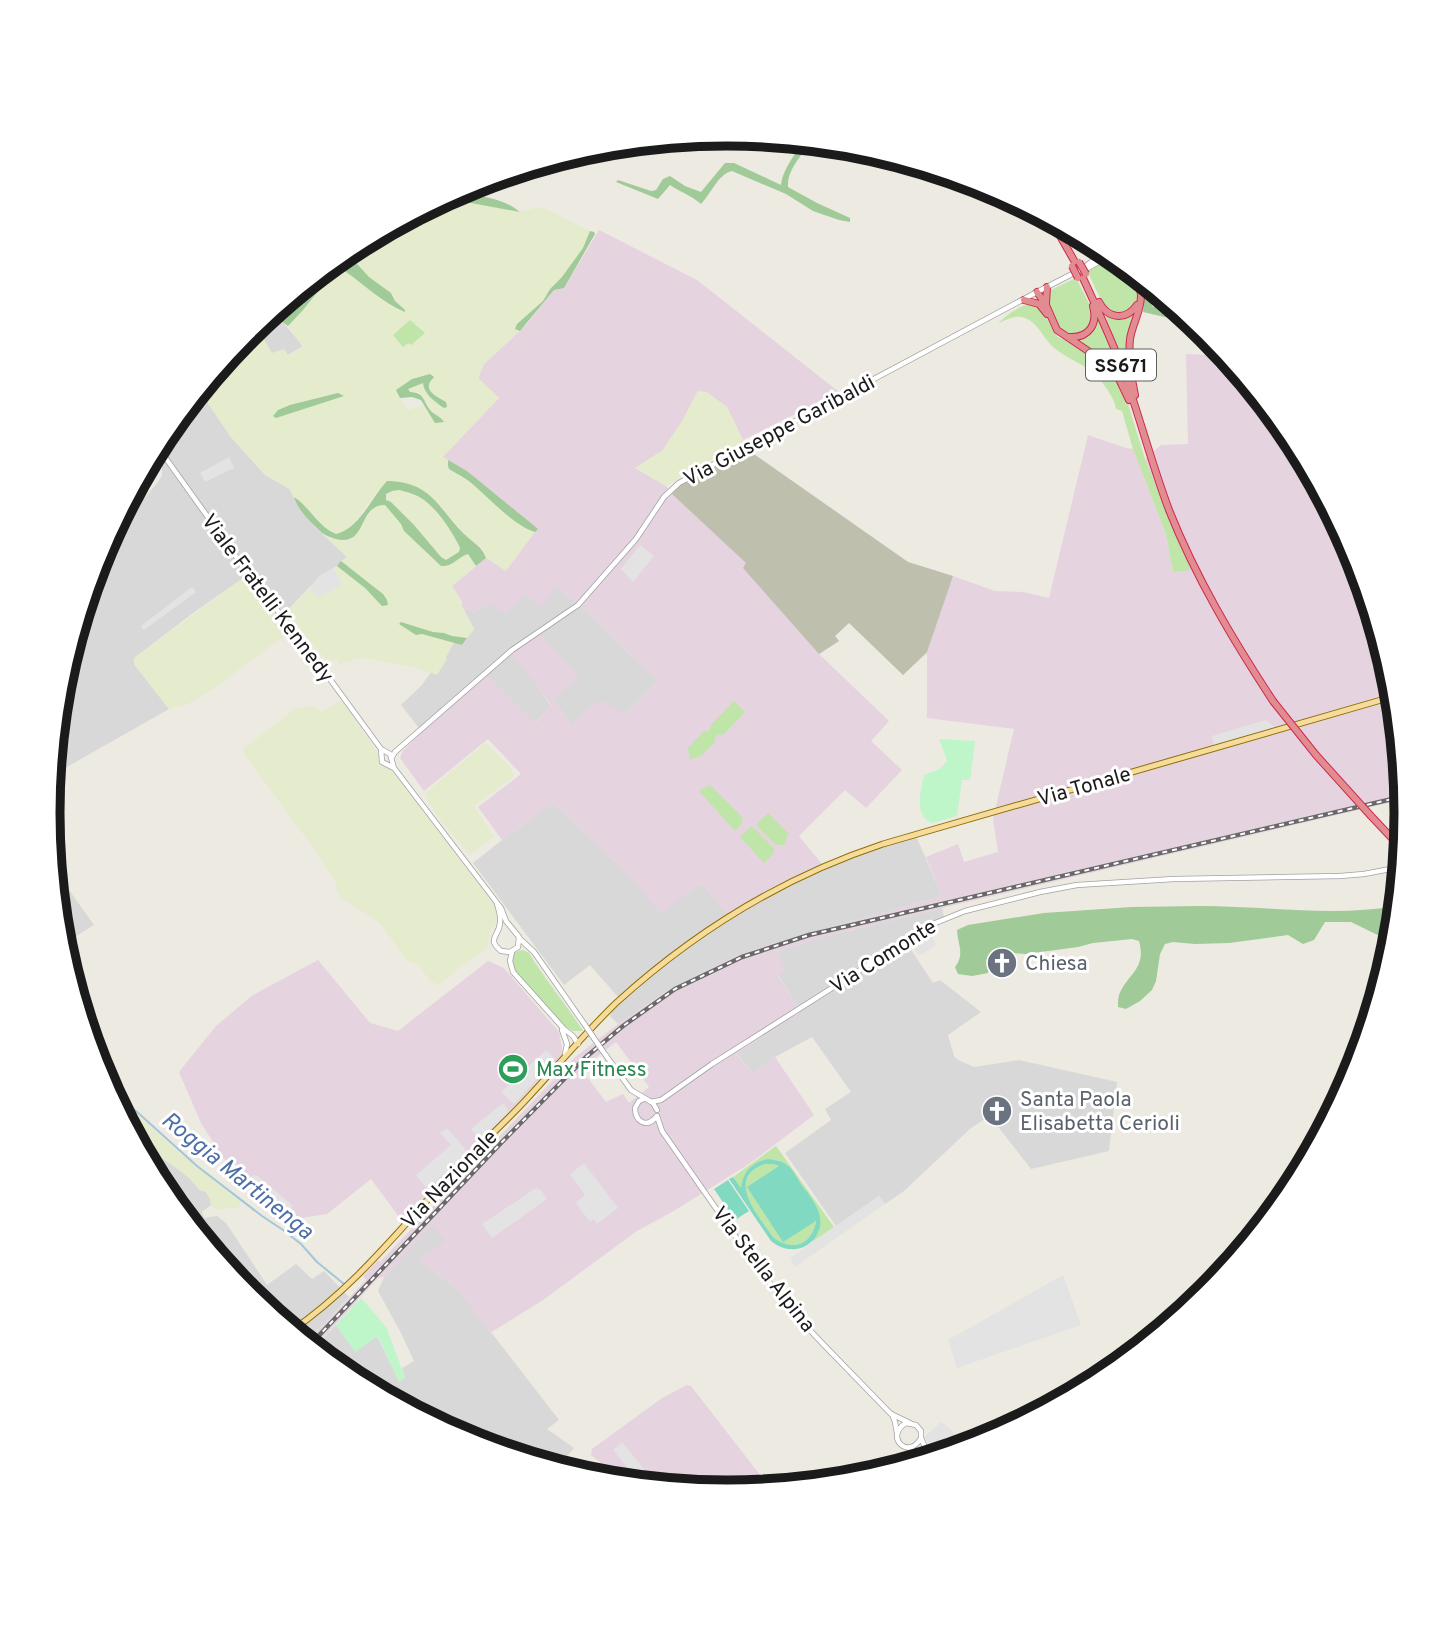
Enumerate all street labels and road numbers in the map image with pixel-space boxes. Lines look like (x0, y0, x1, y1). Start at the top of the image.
road number: SS671 (1086, 350, 1156, 380)
street label: Via Giuseppe Garibaldi (679, 369, 880, 493)
street label: Viale Fratelli Kennedy (194, 509, 339, 689)
street label: Via Tonale (1035, 761, 1134, 814)
street label: Via Comonte (826, 914, 942, 1001)
street label: Via Nazionale (396, 1125, 504, 1235)
street label: Via Stella Alpina (705, 1202, 820, 1338)

